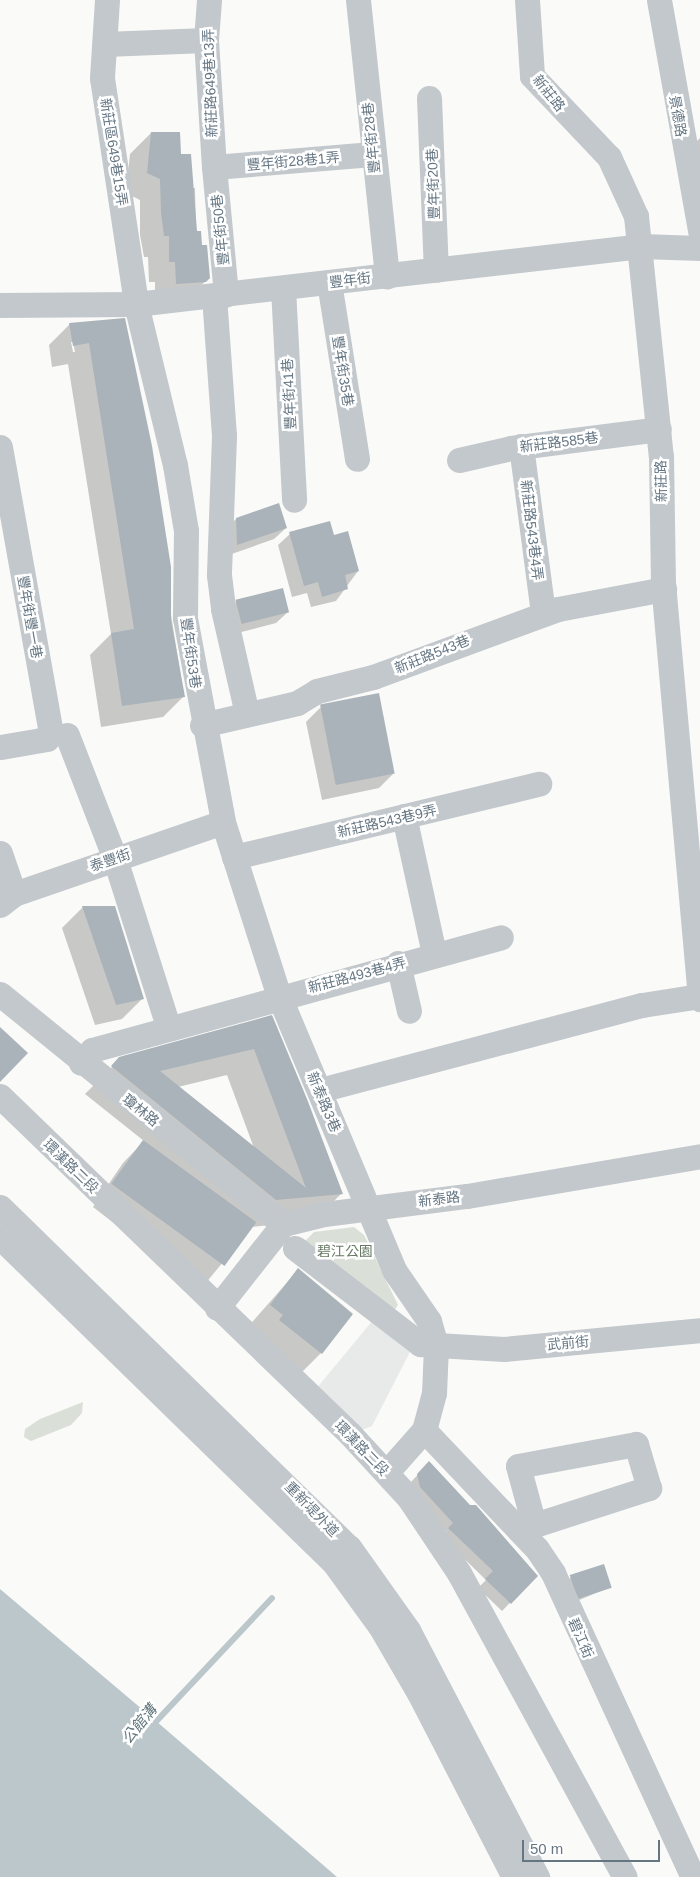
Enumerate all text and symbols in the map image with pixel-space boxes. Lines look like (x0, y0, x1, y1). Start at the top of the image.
street label: 新莊路649巷13弄 (200, 28, 220, 138)
street label: 新莊路 (529, 71, 569, 115)
street label: 景德路 (666, 94, 690, 138)
street label: 新莊區649巷15弄 (97, 97, 131, 207)
street label: 豐年街28巷 (359, 102, 383, 174)
street label: 豐年街20巷 (423, 148, 443, 220)
street label: 豐年街28巷1弄 (246, 149, 340, 173)
street label: 豐年街50巷 (208, 194, 232, 266)
street label: 豐年街 (328, 269, 372, 291)
street label: 豐年街35巷 (329, 334, 357, 408)
street label: 豐年街41巷 (279, 358, 299, 430)
street label: 新莊路585巷 (519, 429, 599, 455)
street label: 新莊路 (652, 460, 670, 502)
street label: 新莊路543巷4弄 (517, 479, 547, 581)
street label: 豐年街豐一巷 (14, 574, 46, 660)
street label: 豐年街53巷 (178, 616, 204, 690)
street label: 新莊路543巷 (392, 631, 472, 677)
street label: 新莊路543巷9弄 (336, 801, 438, 841)
street label: 泰豐街 (87, 845, 133, 875)
street label: 新莊路493巷4弄 (306, 954, 408, 996)
street label: 新泰路3巷 (304, 1069, 344, 1135)
street label: 瓊林路 (119, 1090, 163, 1130)
street label: 環漢路二段 (40, 1136, 102, 1196)
street label: 新泰路 (417, 1188, 461, 1210)
park label: 碧江公園 (317, 1243, 373, 1259)
street label: 武前街 (546, 1333, 590, 1353)
street label: 環漢路二段 (332, 1417, 392, 1479)
street label: 重新堤外道 (282, 1478, 342, 1540)
street label: 碧江街 (565, 1615, 597, 1661)
water label: 公館溝 (118, 1701, 160, 1747)
scale bar (525, 1830, 662, 1862)
text: 50 m (530, 1840, 563, 1857)

